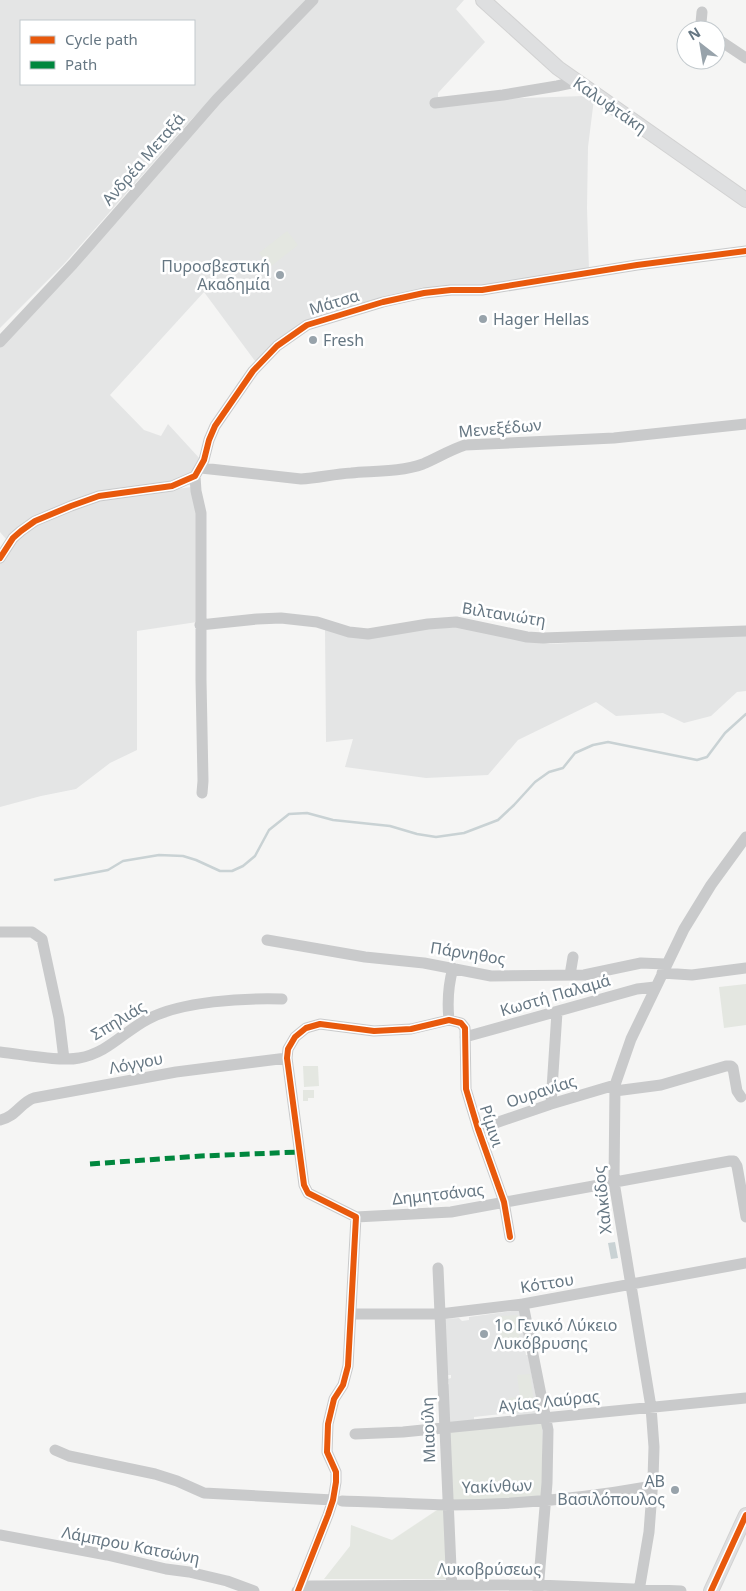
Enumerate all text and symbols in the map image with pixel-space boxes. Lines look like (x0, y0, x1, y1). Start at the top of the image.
legend (20, 20, 195, 85)
north arrow (676, 20, 726, 70)
text: N (684, 22, 704, 45)
text: Cycle path (65, 29, 138, 49)
text: Path (65, 54, 97, 74)
street label: Καλυφτάκη (569, 72, 651, 138)
street label: Ανδρέα Μεταξά (97, 108, 189, 210)
place label: Πυροσβεστική Ακαδημία (161, 255, 270, 295)
marker: Πυροσβεστική Ακαδημία (274, 269, 286, 281)
street label: Μάτσα (306, 284, 362, 320)
place label: Hager Hellas (493, 308, 589, 330)
marker: Hager Hellas (477, 313, 489, 325)
place label: Fresh (323, 329, 364, 351)
marker: Fresh (307, 334, 319, 346)
street label: Μενεξέδων (458, 413, 542, 443)
street label: Βιλτανιώτη (461, 597, 547, 631)
street label: Πάρνηθος (429, 936, 507, 970)
street label: Κωστή Παλαμά (497, 969, 613, 1021)
street label: Σπηλιάς (87, 995, 150, 1045)
street label: Λόγγου (107, 1047, 165, 1079)
street label: Ουρανίας (503, 1069, 579, 1113)
street label: Ρίμινι (475, 1102, 509, 1150)
street label: Χαλκίδος (587, 1165, 616, 1235)
street label: Δημητσάνας (391, 1178, 485, 1210)
street label: Κόττου (519, 1268, 575, 1298)
place label: 1ο Γενικό Λύκειο Λυκόβρυσης (494, 1314, 617, 1354)
marker: 1ο Γενικό Λύκειο Λυκόβρυσης (478, 1328, 490, 1340)
street label: Αγίας Λαύρας (497, 1385, 601, 1417)
street label: Μιαούλη (416, 1397, 440, 1463)
place label: ΑΒ Βασιλόπουλος (557, 1470, 665, 1510)
street label: Υακίνθων (462, 1474, 532, 1498)
marker: ΑΒ Βασιλόπουλος (669, 1484, 681, 1496)
street label: Λάμπρου Κατσώνη (60, 1521, 202, 1569)
street label: Λυκοβρύσεως (437, 1558, 541, 1580)

